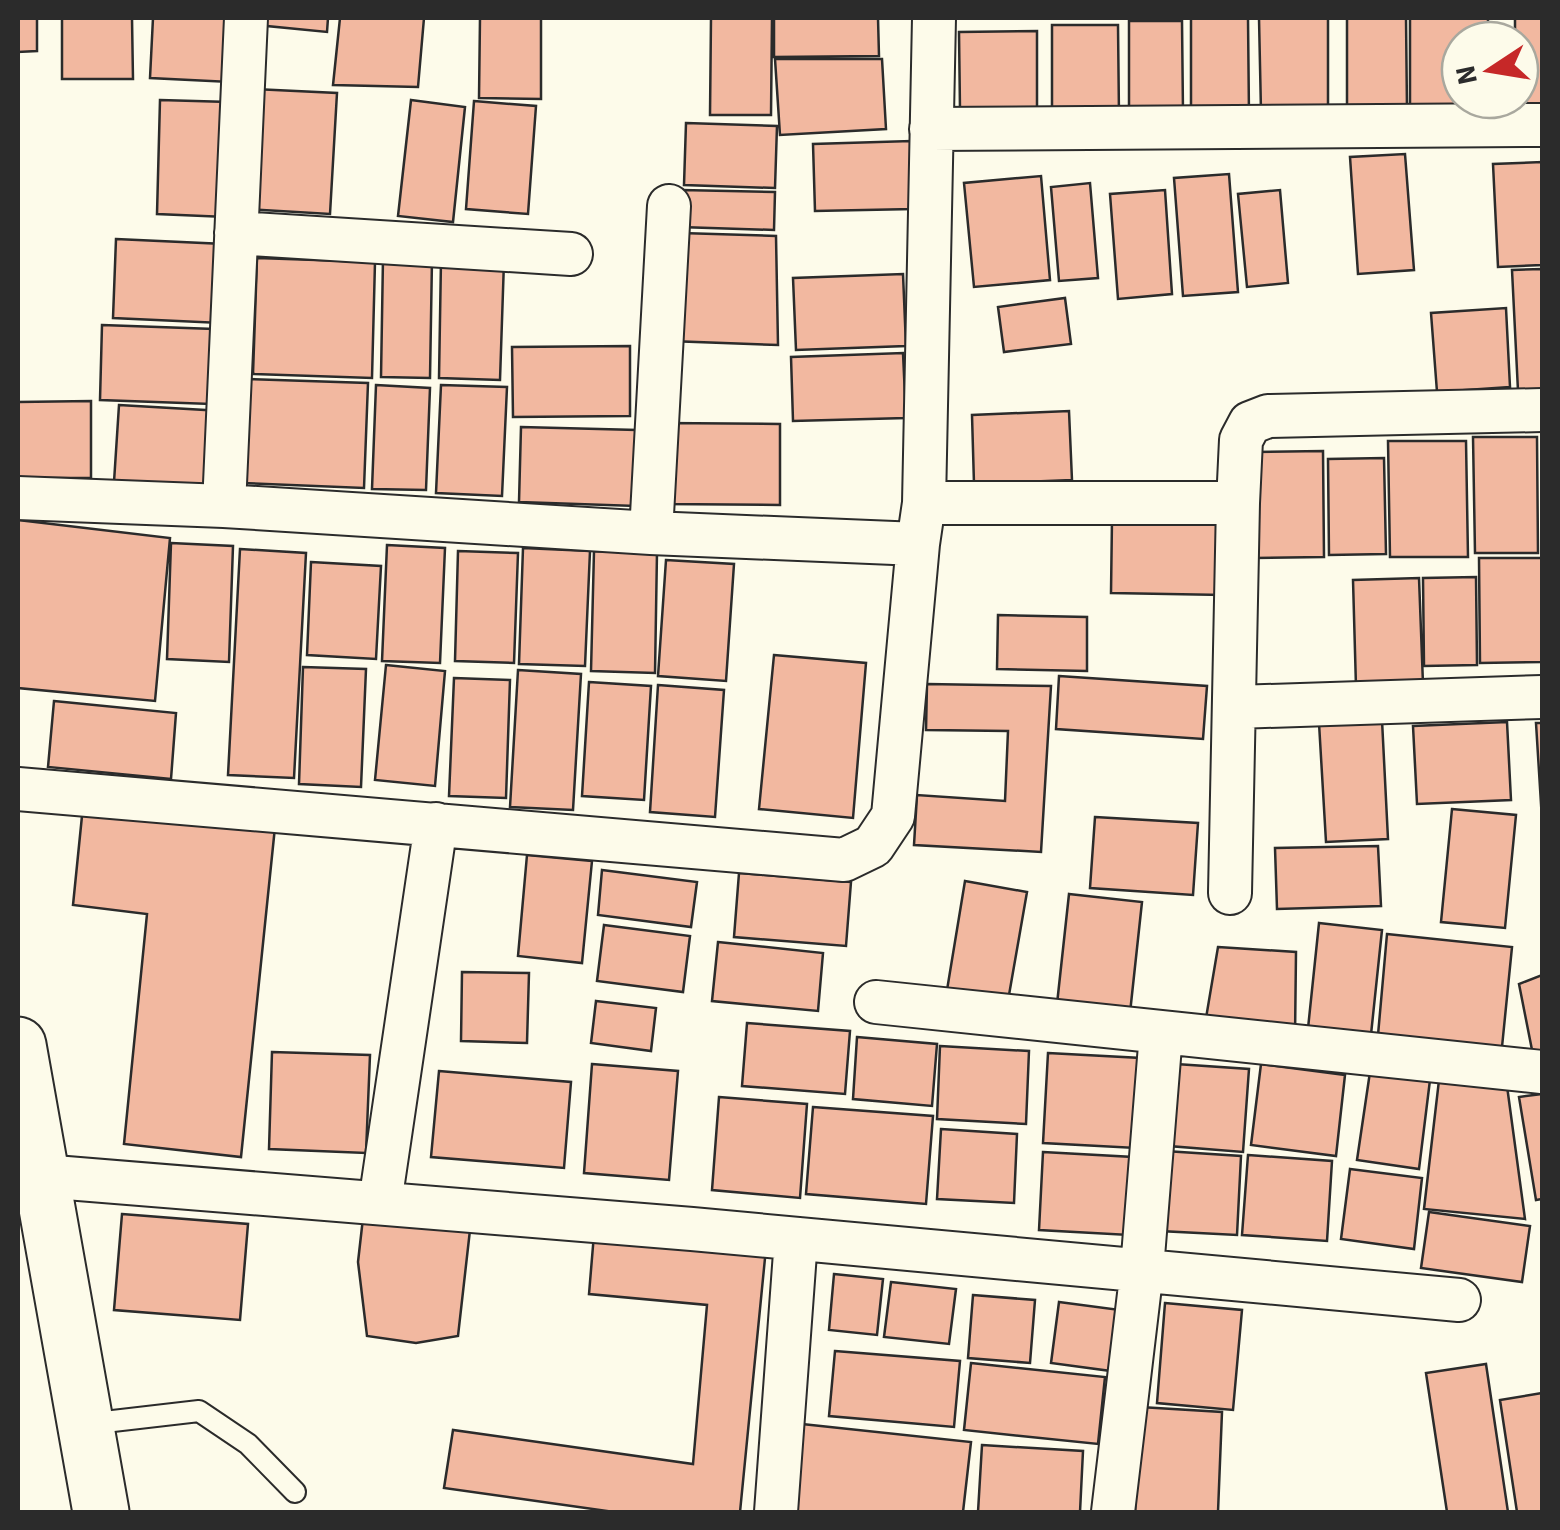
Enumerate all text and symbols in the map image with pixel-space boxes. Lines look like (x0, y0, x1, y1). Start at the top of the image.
north arrow (1440, 20, 1540, 120)
text: N (1445, 62, 1488, 88)

